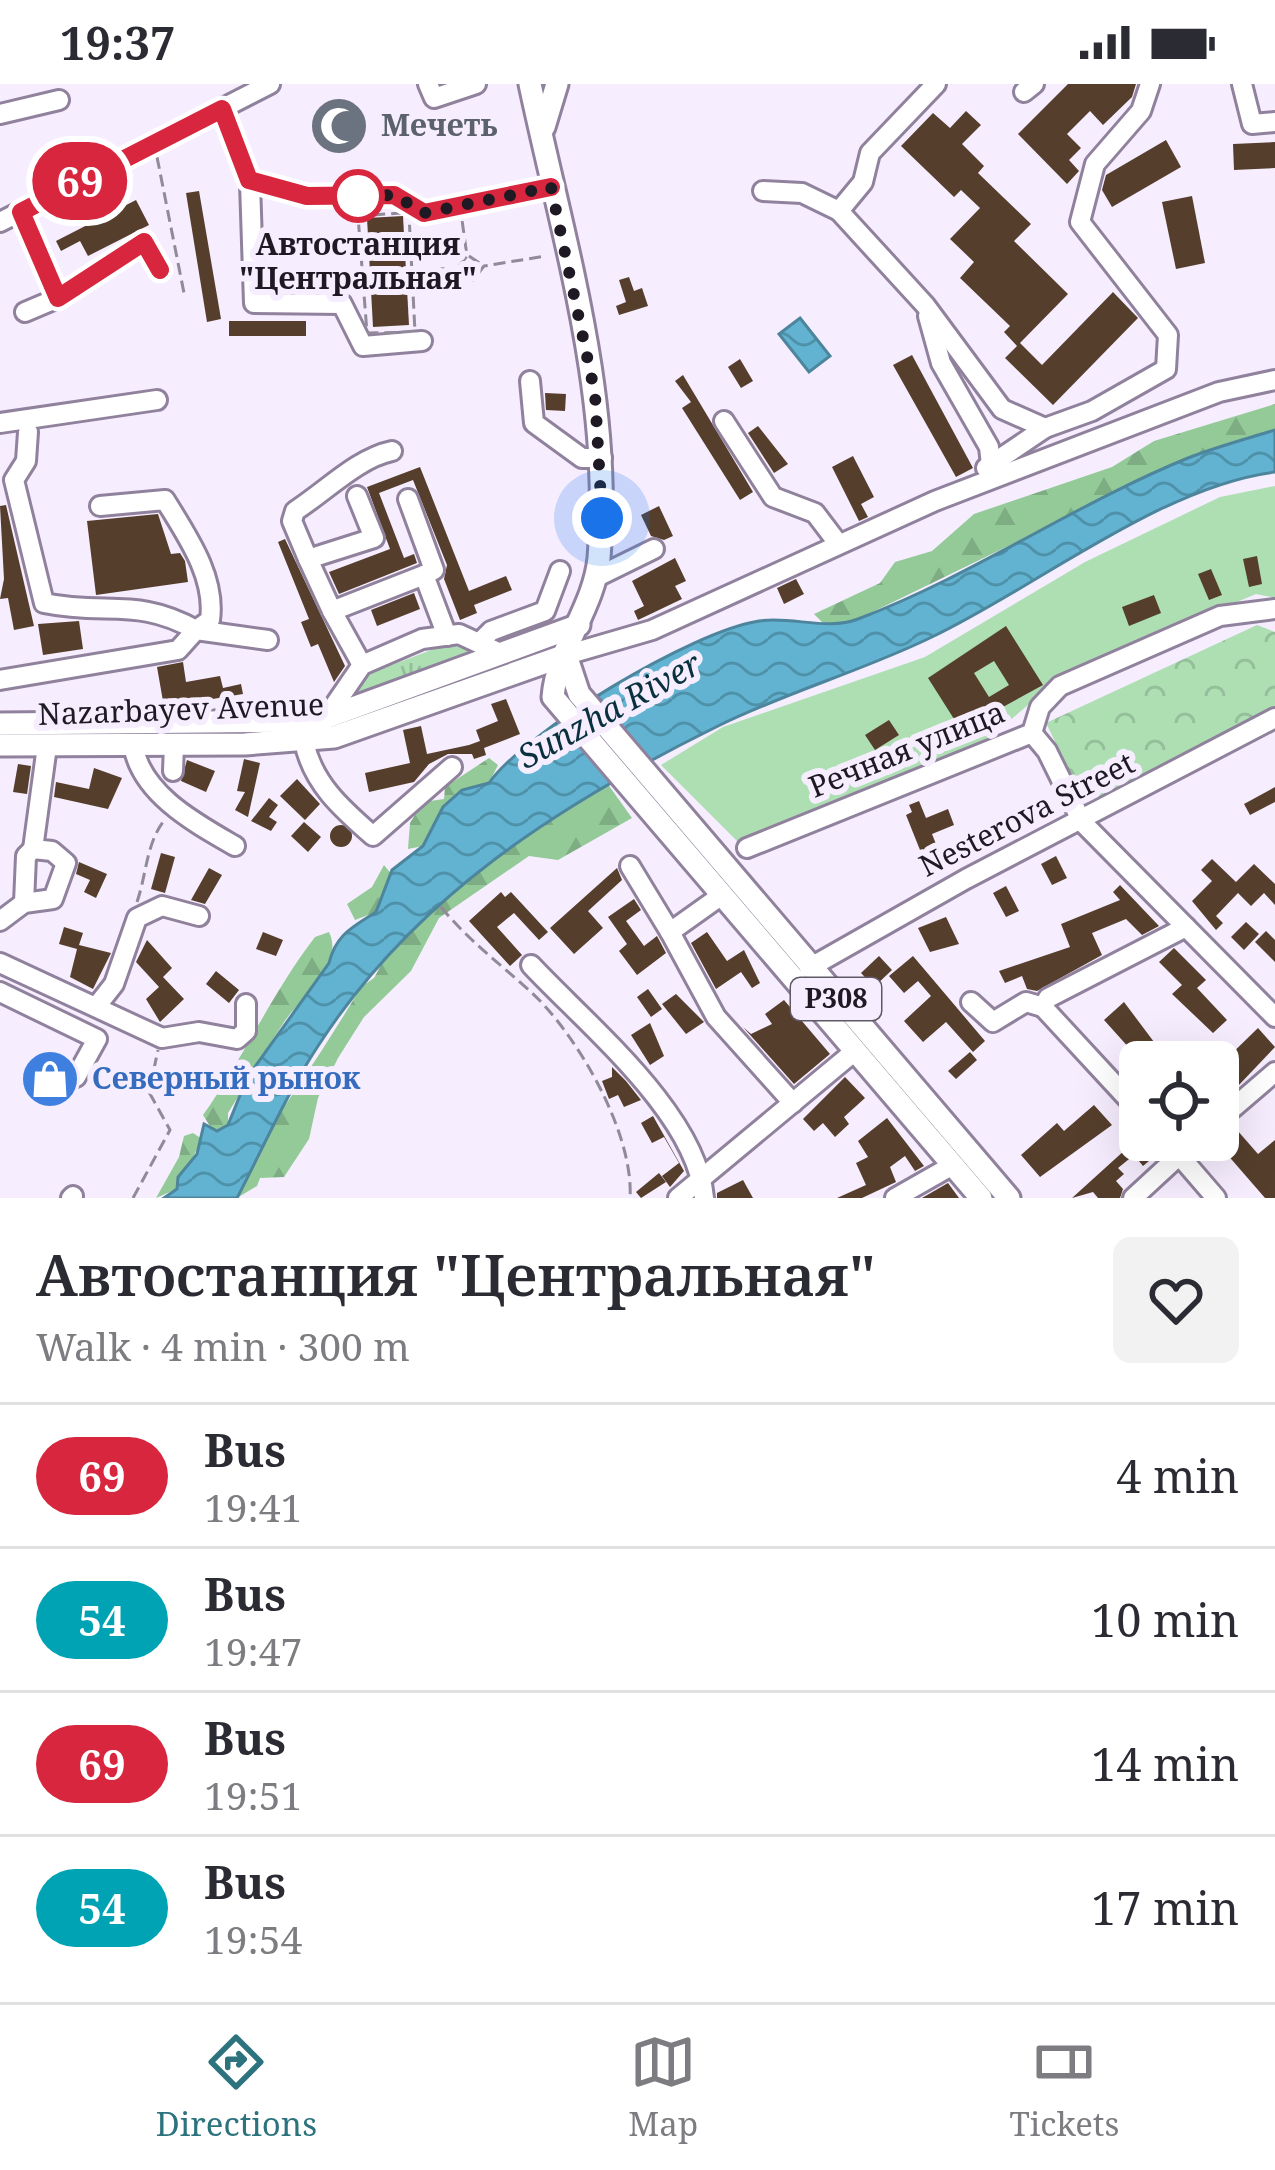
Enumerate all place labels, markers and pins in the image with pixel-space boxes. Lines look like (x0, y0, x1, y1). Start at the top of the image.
mosque icon: Мечеть (308, 95, 370, 157)
place label: Мечеть (381, 104, 498, 145)
marker: Автостанция "Центральная" (333, 171, 383, 221)
place label: Автостанция "Центральная" (239, 223, 477, 298)
shop icon: Северный рынок (19, 1048, 81, 1110)
place label: Северный рынок (92, 1057, 361, 1098)

